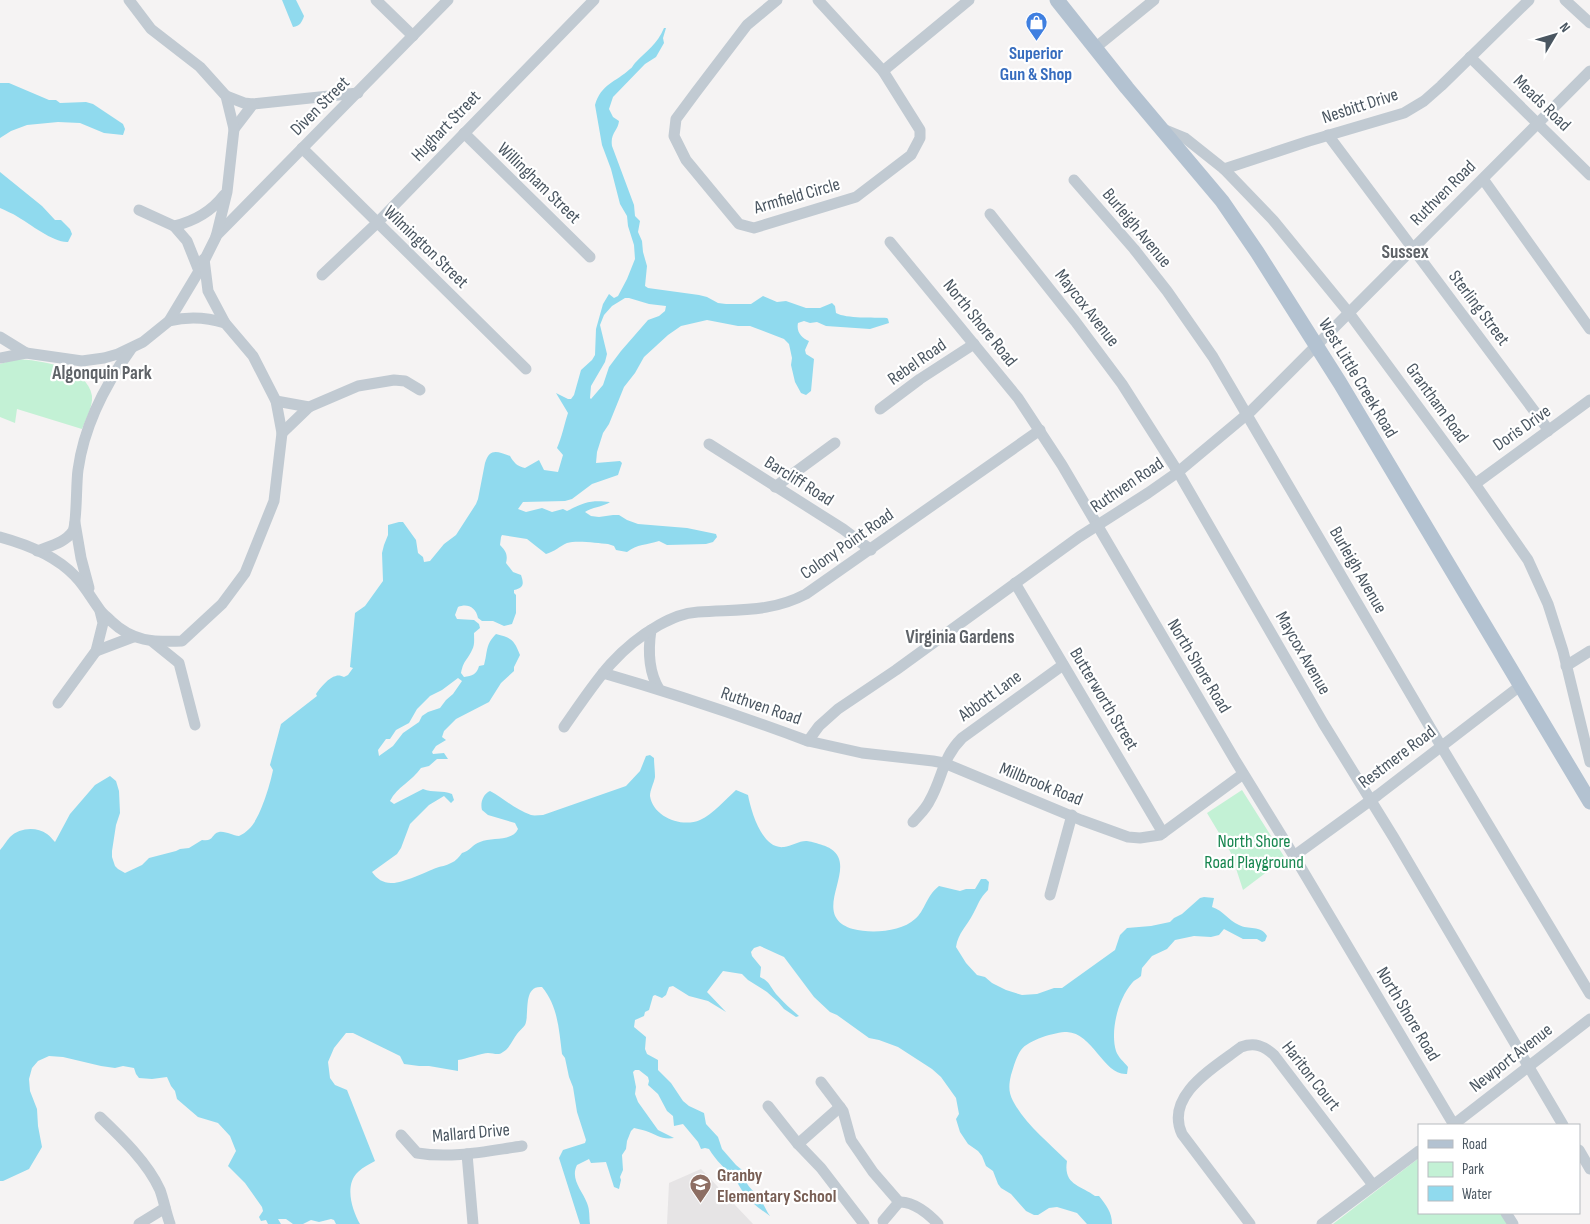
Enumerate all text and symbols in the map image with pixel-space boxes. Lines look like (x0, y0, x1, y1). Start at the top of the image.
north arrow (1530, 10, 1580, 60)
shop icon: Superior Gun & Shop (1024, 11, 1048, 42)
text: N (1556, 19, 1574, 35)
place label: Superior Gun & Shop (1000, 43, 1072, 85)
street label: Meads Road (1509, 71, 1575, 135)
street label: Diven Street (286, 72, 354, 140)
street label: Nesbitt Drive (1319, 84, 1401, 128)
street label: Hughart Street (407, 86, 485, 166)
street label: Willingham Street (493, 138, 585, 228)
street label: Ruthven Road (1406, 156, 1480, 230)
street label: Armfield Circle (751, 174, 842, 219)
street label: Burleigh Avenue (1098, 184, 1176, 272)
street label: Wilmington Street (379, 201, 473, 293)
district label: Sussex (1381, 241, 1429, 264)
street label: Maycox Avenue (1050, 265, 1124, 351)
street label: Sterling Street (1444, 266, 1514, 350)
street label: North Shore Road (939, 275, 1021, 371)
street label: West Little Creek Road (1314, 314, 1402, 442)
street label: Rebel Road (884, 334, 950, 390)
street label: Grantham Road (1401, 359, 1473, 447)
district label: Algonquin Park (51, 362, 152, 385)
street label: Doris Drive (1489, 401, 1555, 455)
street label: Barcliff Road (761, 452, 837, 510)
street label: Ruthven Road (1086, 453, 1168, 517)
street label: Colony Point Road (796, 504, 898, 584)
street label: Burleigh Avenue (1325, 523, 1391, 617)
street label: Maycox Avenue (1271, 608, 1335, 698)
street label: North Shore Road (1163, 615, 1235, 717)
district label: Virginia Gardens (905, 626, 1015, 649)
street label: Butterworth Street (1065, 644, 1143, 755)
street label: Abbott Lane (954, 666, 1026, 726)
street label: Ruthven Road (718, 682, 804, 730)
street label: Restmere Road (1354, 721, 1440, 793)
street label: Millbrook Road (996, 758, 1086, 810)
park label: North Shore Road Playground (1204, 831, 1304, 873)
street label: North Shore Road (1372, 963, 1444, 1065)
street label: Newport Avenue (1465, 1019, 1557, 1097)
street label: Hariton Court (1277, 1037, 1345, 1115)
street label: Mallard Drive (431, 1119, 511, 1147)
legend (1418, 1124, 1580, 1214)
text: Road (1462, 1135, 1487, 1154)
text: Park (1462, 1160, 1484, 1179)
place label: Granby Elementary School (717, 1165, 836, 1207)
school or university icon: Granby Elementary School (689, 1173, 713, 1204)
text: Water (1462, 1185, 1493, 1204)

